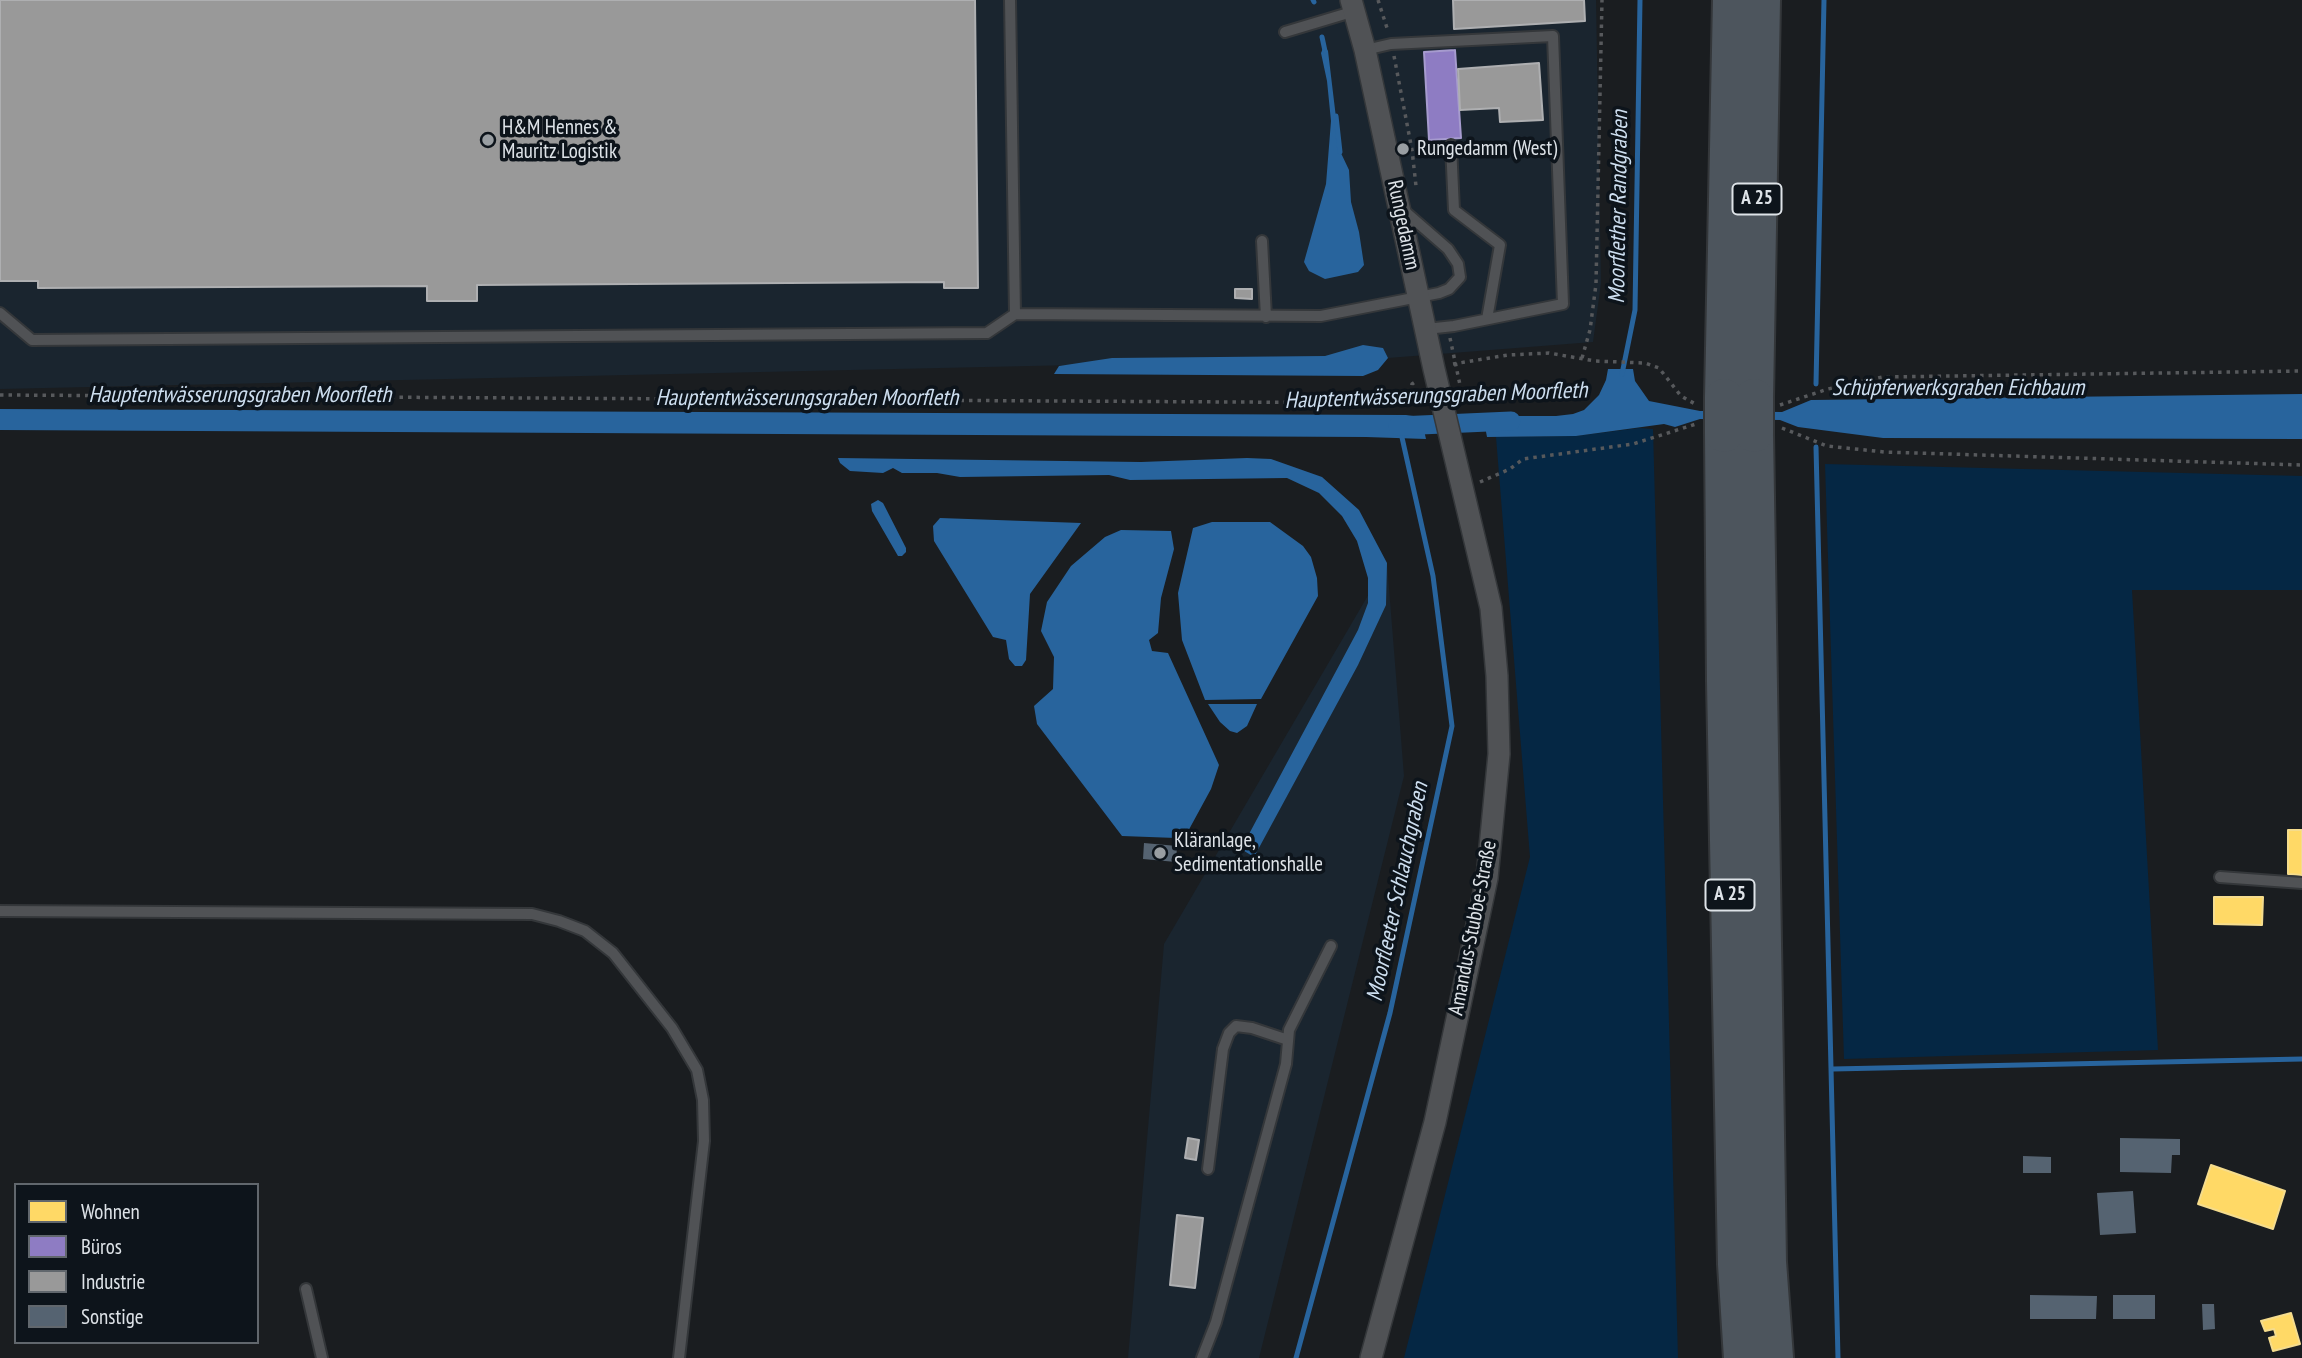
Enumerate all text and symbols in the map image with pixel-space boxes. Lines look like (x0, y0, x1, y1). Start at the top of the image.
water label: Moorflether Randgraben (1604, 110, 1634, 304)
place label: H&M Hennes & Mauritz Logistik (502, 115, 617, 165)
marker: H&M Hennes & Mauritz Logistik (480, 132, 496, 148)
place label: Rungedamm (West) (1417, 136, 1557, 162)
marker: Rungedamm (West) (1395, 141, 1411, 157)
street label: Rungedamm (1381, 178, 1425, 272)
road number: A 25 (1732, 183, 1782, 214)
water label: Schüpferwerksgraben Eichbaum (1832, 374, 2084, 402)
water label: Hauptentwässerungsgraben Moorfleth (1284, 377, 1588, 415)
water label: Hauptentwässerungsgraben Moorfleth (89, 381, 391, 409)
water label: Hauptentwässerungsgraben Moorfleth (656, 384, 958, 412)
water label: Moorfleeter Schlauchgraben (1361, 780, 1435, 1004)
place label: Kläranlage, Sedimentationshalle (1174, 828, 1323, 878)
street label: Amandus-Stubbe-Straße (1444, 839, 1502, 1017)
marker: Kläranlage, Sedimentationshalle (1152, 845, 1168, 861)
road number: A 25 (1706, 880, 1754, 911)
legend (14, 1183, 259, 1344)
text: Wohnen (81, 1198, 140, 1225)
text: Büros (81, 1233, 122, 1260)
text: Industrie (81, 1268, 145, 1295)
text: Sonstige (81, 1303, 143, 1330)

